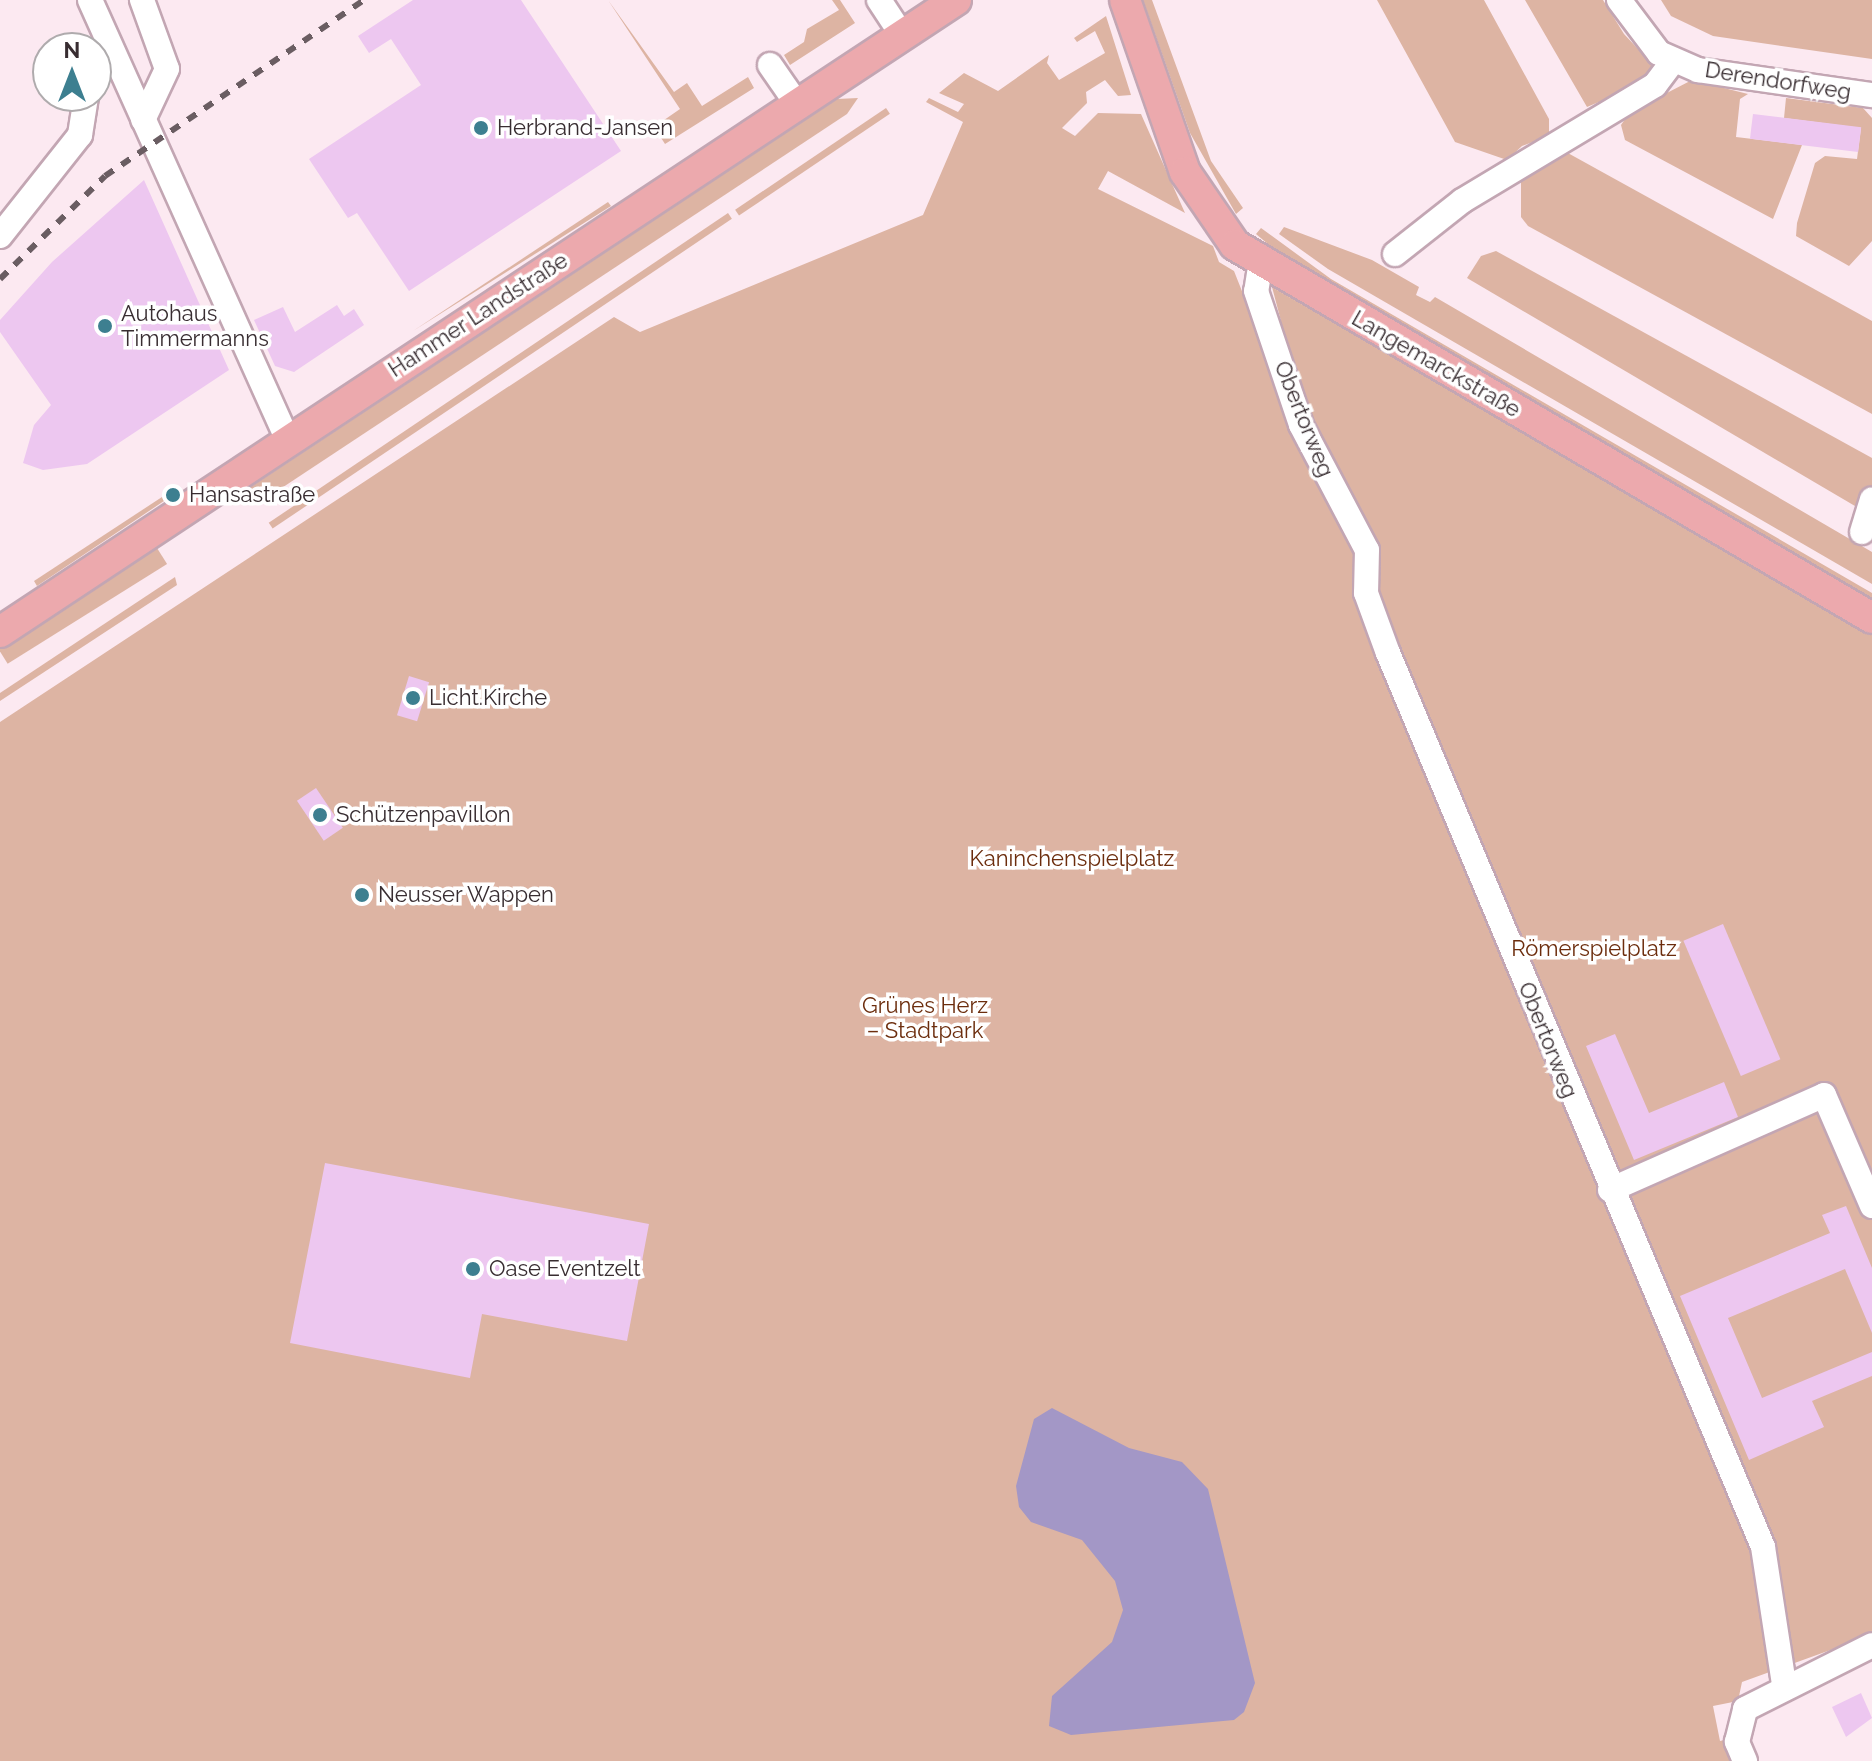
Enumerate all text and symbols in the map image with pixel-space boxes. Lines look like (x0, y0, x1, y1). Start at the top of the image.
north arrow (32, 32, 112, 112)
text: N (64, 37, 80, 63)
street label: Derendorfweg (1703, 56, 1853, 106)
place label: Herbrand-Jansen (497, 115, 673, 141)
marker: Herbrand-Jansen (472, 119, 490, 137)
street label: Hammer Landstraße (383, 247, 573, 383)
place label: Autohaus Timmermanns (121, 300, 269, 352)
street label: Langemarckstraße (1347, 305, 1525, 423)
marker: Autohaus Timmermanns (96, 317, 114, 335)
street label: Obertorweg (1269, 357, 1339, 481)
place label: Hansastraße (189, 482, 315, 508)
marker: Hansastraße (164, 486, 182, 504)
place label: Licht.Kirche (429, 685, 547, 711)
marker: Licht.Kirche (404, 689, 422, 707)
place label: Schützenpavillon (336, 802, 511, 828)
marker: Schützenpavillon (311, 806, 329, 824)
park label: Kaninchenspielplatz (970, 846, 1174, 872)
place label: Neusser Wappen (378, 882, 555, 908)
marker: Neusser Wappen (353, 886, 371, 904)
park label: Römerspielplatz (1511, 936, 1677, 962)
street label: Obertorweg (1513, 978, 1583, 1102)
park label: Grünes Herz – Stadtpark (862, 992, 988, 1044)
place label: Oase Eventzelt (489, 1256, 641, 1282)
marker: Oase Eventzelt (464, 1260, 482, 1278)

